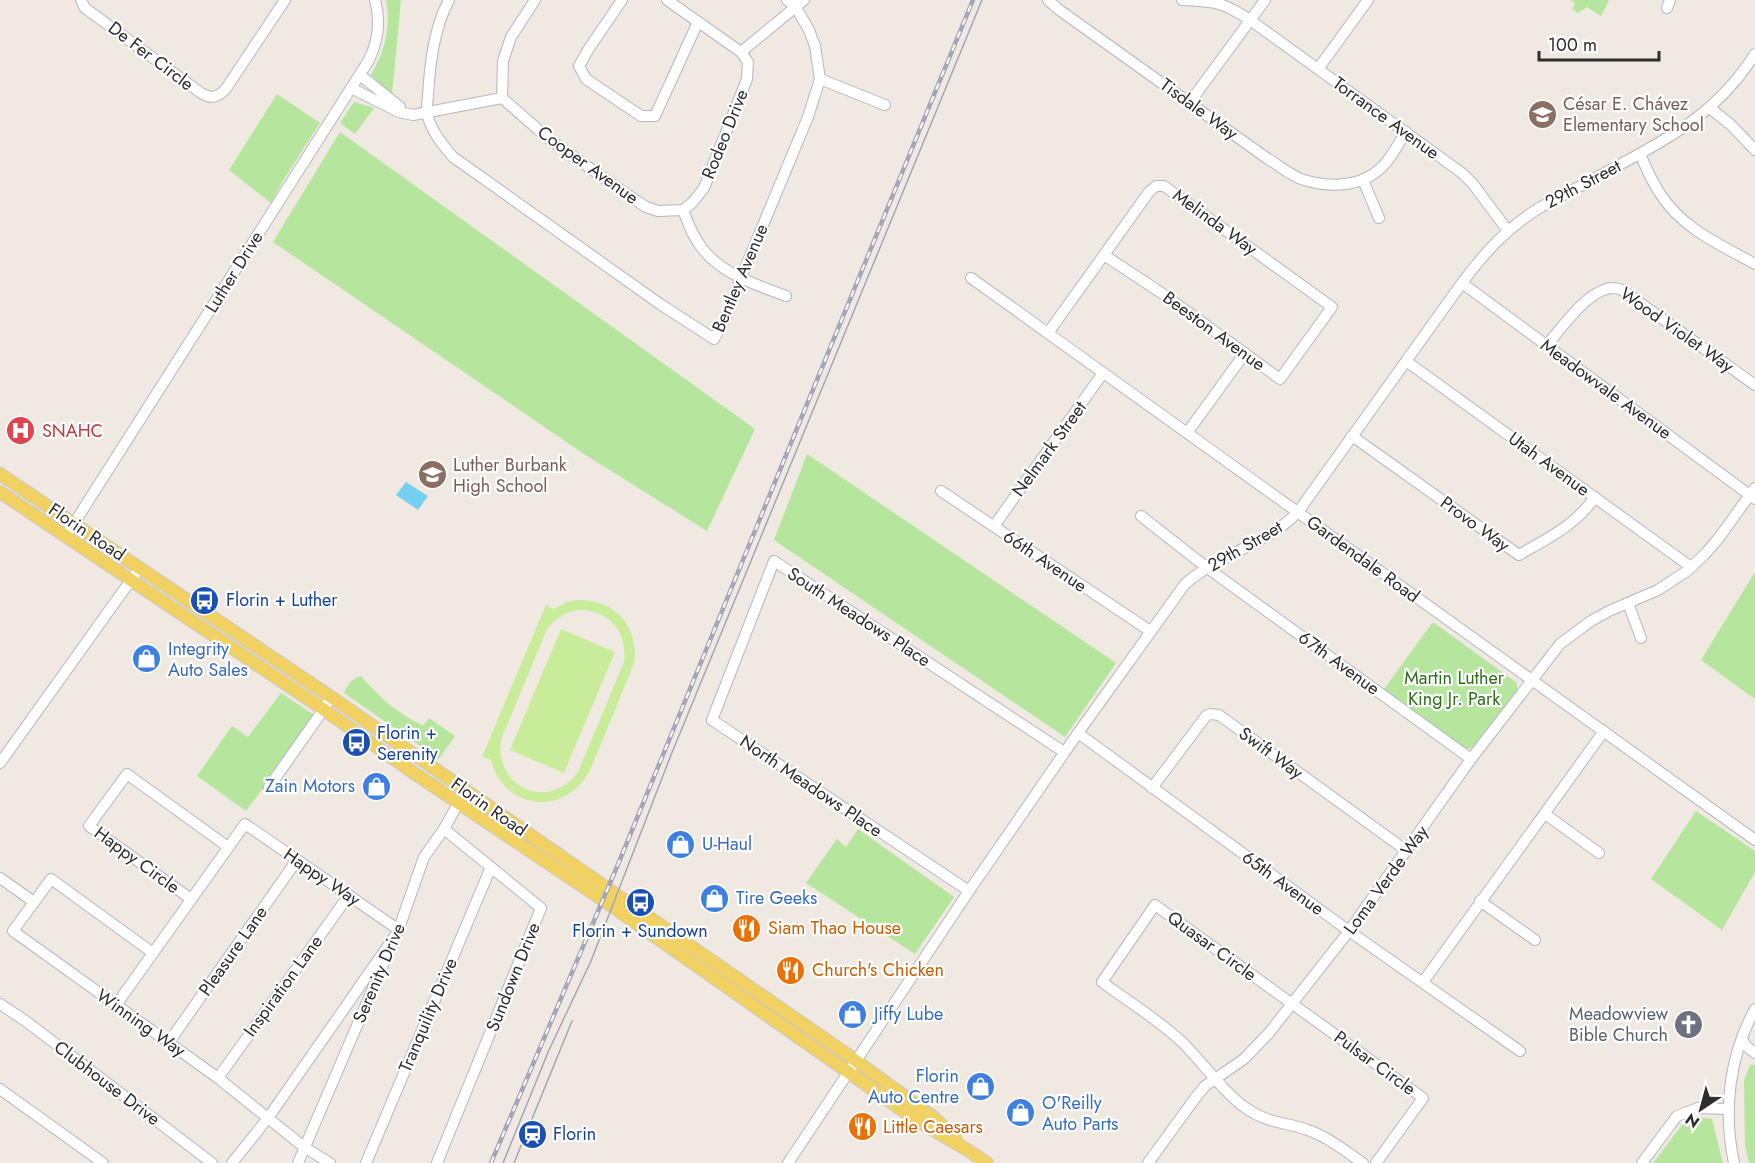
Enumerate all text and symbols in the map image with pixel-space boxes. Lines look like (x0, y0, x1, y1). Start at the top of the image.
street label: De Fer Circle (103, 15, 199, 97)
scale bar (1539, 24, 1659, 62)
text: 100 m (1548, 32, 1597, 58)
street label: Torrance Avenue (1327, 70, 1445, 166)
street label: Tisdale Way (1155, 72, 1243, 146)
street label: Rodeo Drive (695, 85, 755, 183)
place label: César E. Chávez Elementary School (1563, 91, 1704, 138)
school or university icon: César E. Chávez Elementary School (1526, 98, 1558, 130)
street label: Cooper Avenue (532, 119, 644, 211)
street label: 29th Street (1540, 153, 1626, 215)
street label: Melinda Way (1167, 182, 1263, 262)
street label: Bentley Avenue (705, 220, 775, 336)
street label: Luther Drive (199, 226, 269, 318)
street label: Wood Violet Way (1615, 281, 1739, 379)
street label: Beeston Avenue (1157, 285, 1271, 377)
street label: Meadowvale Avenue (1535, 332, 1677, 446)
street label: Nelmark Street (1005, 395, 1093, 502)
hospital icon: SNAHC (5, 415, 37, 447)
place label: SNAHC (42, 418, 103, 444)
street label: Utah Avenue (1503, 426, 1595, 502)
place label: Luther Burbank High School (453, 452, 567, 499)
school or university icon: Luther Burbank High School (416, 459, 448, 491)
street label: Provo Way (1435, 490, 1515, 558)
street label: Florin Road (43, 497, 131, 567)
street label: Gardendale Road (1301, 509, 1425, 609)
street label: 29th Street (1203, 514, 1288, 578)
street label: 66th Avenue (998, 523, 1092, 599)
street label: South Meadows Place (782, 561, 936, 673)
bus stop icon: Florin + Luther (189, 584, 221, 616)
place label: Florin + Luther (226, 587, 338, 613)
street label: 67th Avenue (1293, 625, 1385, 701)
place label: Integrity Auto Sales (168, 636, 248, 683)
shop icon: Integrity Auto Sales (131, 643, 163, 675)
park label: Martin Luther King Jr. Park (1404, 665, 1505, 712)
place label: Florin + Serenity (377, 720, 438, 767)
street label: Swift Way (1233, 721, 1309, 785)
bus stop icon: Florin + Serenity (340, 727, 372, 759)
street label: North Meadows Place (735, 729, 887, 843)
shop icon: Zain Motors (360, 770, 392, 802)
street label: Florin Road (446, 771, 532, 843)
place label: Zain Motors (265, 773, 355, 799)
street label: Happy Circle (89, 820, 185, 900)
street label: Loma Verde Way (1337, 820, 1435, 940)
shop icon: U-Haul (665, 828, 697, 860)
place label: U-Haul (702, 831, 752, 857)
street label: Happy Way (278, 842, 366, 912)
street label: 65th Avenue (1237, 844, 1329, 922)
shop icon: Tire Geeks (699, 882, 731, 914)
place label: Tire Geeks (736, 885, 817, 911)
bus stop icon: Florin + Sundown (624, 886, 656, 918)
street label: Pleasure Lane (192, 901, 274, 1001)
street label: Quasar Circle (1162, 905, 1262, 987)
restaurant icon: Siam Thao House (731, 912, 763, 944)
place label: Siam Thao House (768, 915, 901, 941)
street label: Sundown Drive (479, 918, 547, 1036)
place label: Florin + Sundown (572, 918, 708, 944)
street label: Serenity Drive (346, 919, 412, 1027)
street label: Inspiration Lane (237, 930, 329, 1042)
street label: Tranquility Drive (392, 954, 464, 1076)
restaurant icon: Church's Chicken (775, 954, 807, 986)
place label: Church's Chicken (812, 957, 944, 983)
street label: Winning Way (91, 983, 191, 1063)
shop icon: Jiffy Lube (837, 998, 869, 1030)
place label: Jiffy Lube (872, 1001, 943, 1027)
place label: Meadowview Bible Church (1569, 1001, 1669, 1048)
church icon: Meadowview Bible Church (1673, 1008, 1705, 1040)
street label: Pulsar Circle (1329, 1024, 1421, 1102)
street label: Clubhouse Drive (49, 1034, 165, 1132)
place label: Florin Auto Centre (868, 1063, 959, 1110)
shop icon: Florin Auto Centre (964, 1070, 996, 1102)
north arrow (1671, 1079, 1731, 1139)
place label: O'Reilly Auto Parts (1042, 1090, 1118, 1137)
shop icon: O'Reilly Auto Parts (1005, 1097, 1037, 1129)
text: N (1681, 1108, 1704, 1134)
restaurant icon: Little Caesars (846, 1111, 878, 1143)
place label: Little Caesars (883, 1114, 983, 1140)
station icon: Florin (516, 1118, 548, 1150)
place label: Florin (553, 1121, 596, 1147)

